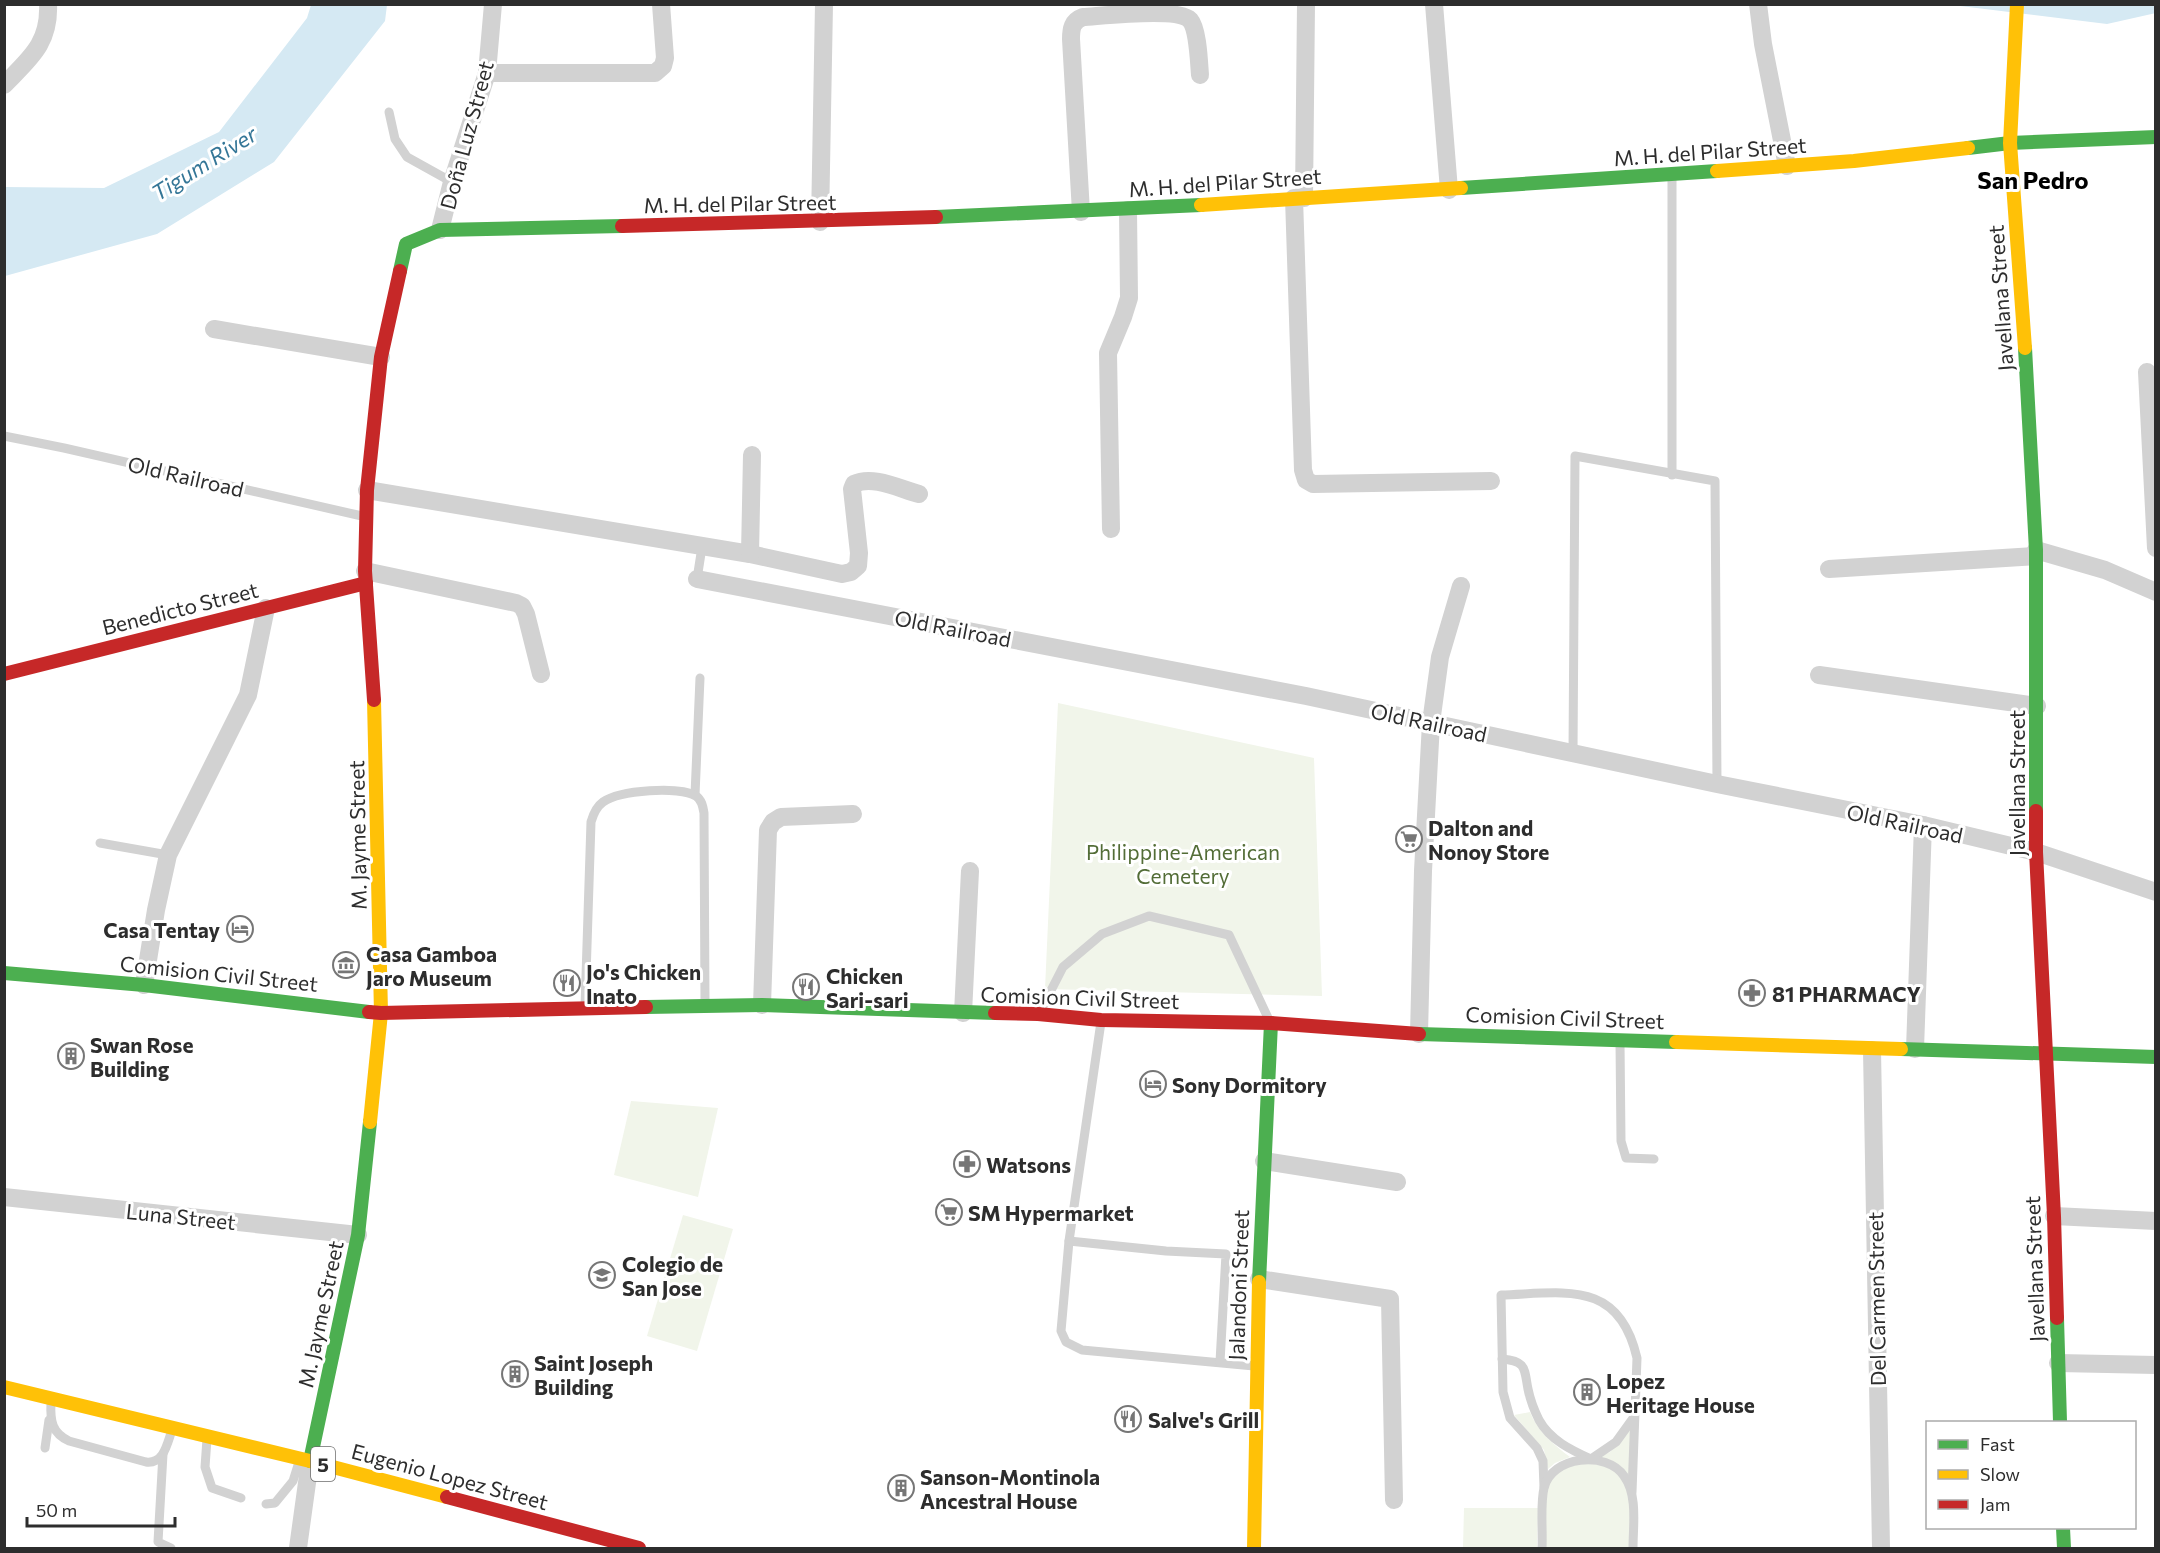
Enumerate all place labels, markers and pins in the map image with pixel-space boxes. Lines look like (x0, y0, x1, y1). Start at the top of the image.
place label: Dalton and Nonoy Store (1428, 815, 1549, 864)
supermarket icon: Dalton and Nonoy Store (1394, 824, 1424, 854)
hotel icon: Casa Tentay (225, 914, 255, 944)
place label: Casa Tentay (103, 917, 220, 942)
place label: Casa Gamboa Jaro Museum (366, 941, 497, 990)
museum icon: Casa Gamboa Jaro Museum (331, 950, 361, 980)
place label: Jo's Chicken Inato (586, 959, 701, 1008)
place label: Chicken Sari-sari (826, 963, 909, 1012)
restaurant icon: Jo's Chicken Inato (552, 968, 582, 998)
restaurant icon: Chicken Sari-sari (791, 972, 821, 1002)
pharmacy icon: 81 PHARMACY (1737, 978, 1767, 1008)
place label: 81 PHARMACY (1772, 981, 1921, 1006)
place label: Swan Rose Building (90, 1032, 193, 1081)
building icon: Swan Rose Building (56, 1041, 86, 1071)
hotel icon: Sony Dormitory (1138, 1069, 1168, 1099)
place label: Sony Dormitory (1172, 1072, 1327, 1097)
pharmacy icon: Watsons (952, 1149, 982, 1179)
place label: Watsons (986, 1152, 1071, 1177)
supermarket icon: SM Hypermarket (934, 1197, 964, 1227)
place label: SM Hypermarket (968, 1200, 1134, 1225)
place label: Colegio de San Jose (622, 1251, 723, 1300)
school or university icon: Colegio de San Jose (587, 1260, 617, 1290)
place label: Saint Joseph Building (534, 1350, 653, 1399)
building icon: Saint Joseph Building (500, 1359, 530, 1389)
place label: Lopez Heritage House (1606, 1368, 1755, 1417)
building icon: Lopez Heritage House (1572, 1377, 1602, 1407)
restaurant icon: Salve's Grill (1113, 1404, 1143, 1434)
place label: Salve's Grill (1148, 1407, 1259, 1432)
place label: Sanson-Montinola Ancestral House (920, 1464, 1100, 1513)
building icon: Sanson-Montinola Ancestral House (886, 1473, 916, 1503)

